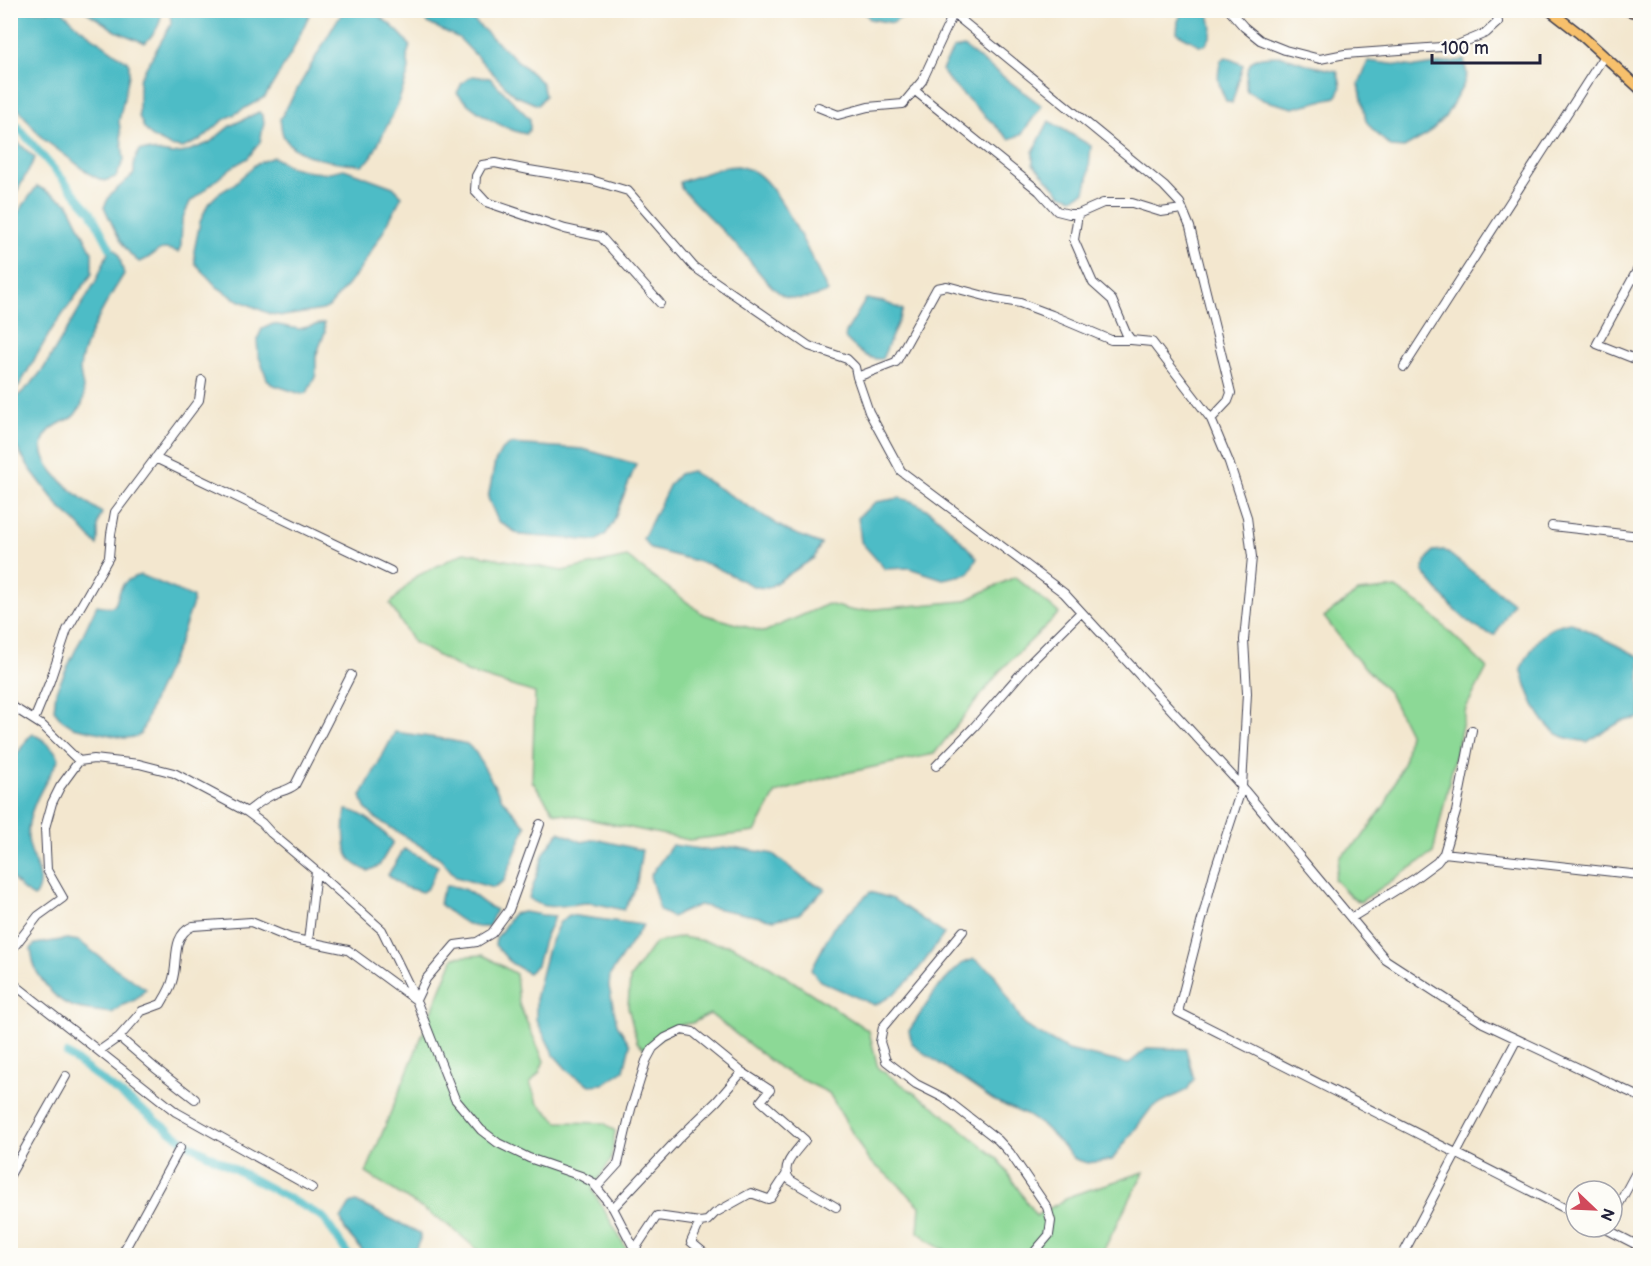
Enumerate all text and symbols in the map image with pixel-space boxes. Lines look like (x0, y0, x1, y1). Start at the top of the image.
scale bar (1432, 27, 1540, 65)
text: 100 m (1441, 38, 1489, 59)
north arrow (1564, 1179, 1624, 1239)
text: N (1595, 1205, 1618, 1224)

